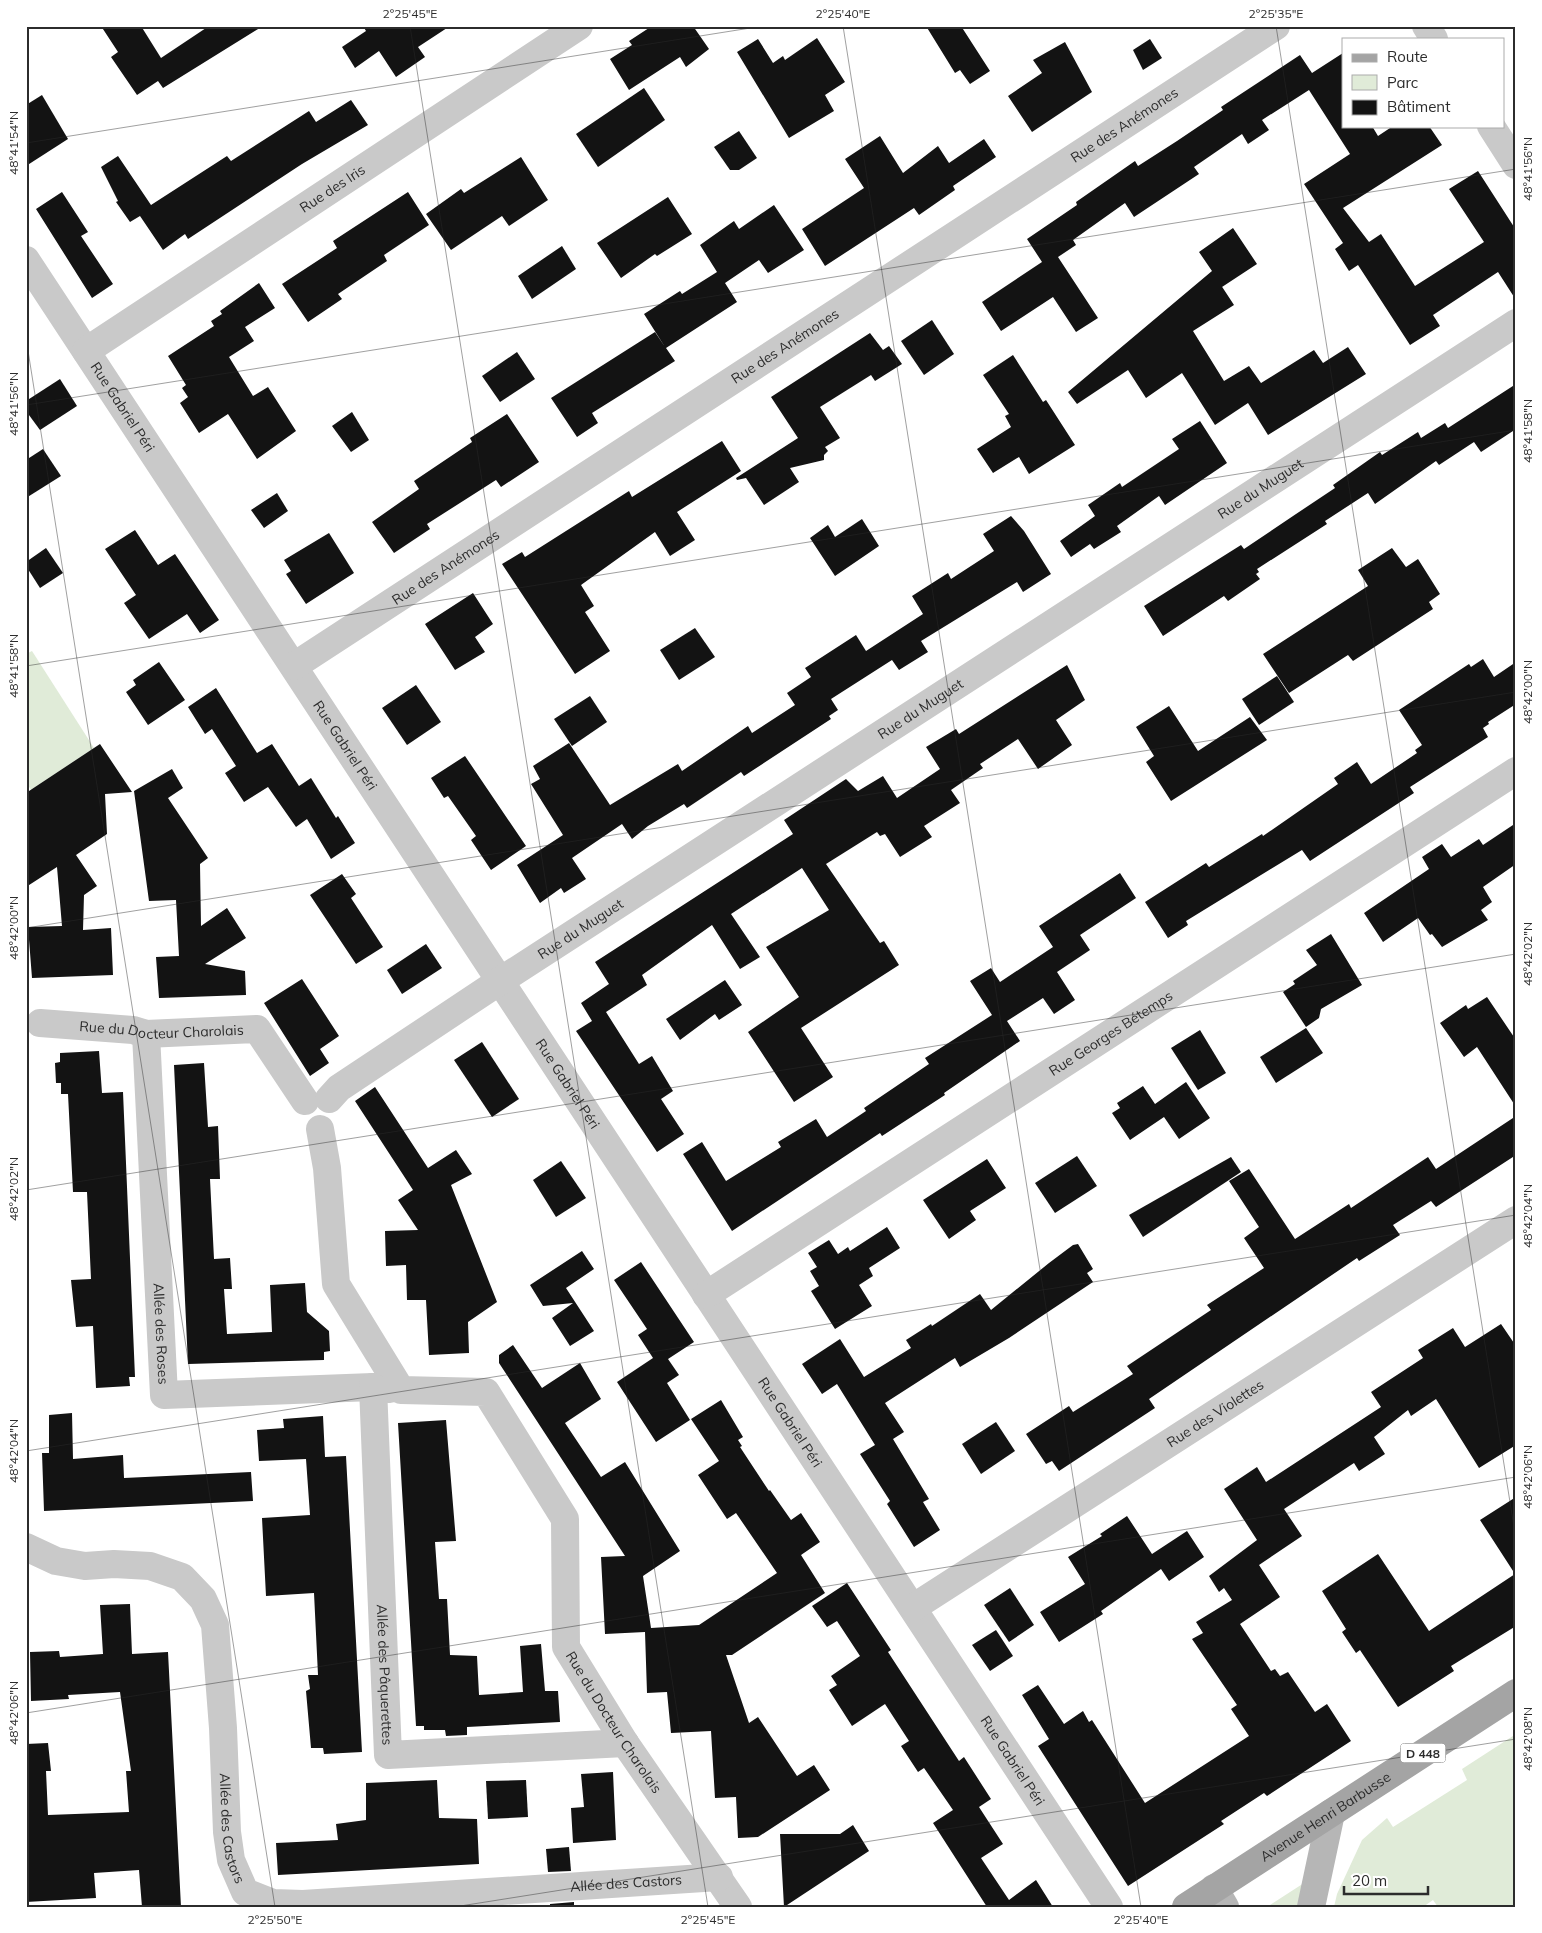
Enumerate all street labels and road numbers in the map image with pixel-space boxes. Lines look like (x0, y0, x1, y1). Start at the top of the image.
street label: Rue des Anémones (1067, 83, 1182, 167)
street label: Rue des Iris (296, 161, 368, 217)
street label: Rue des Anémones (728, 304, 842, 388)
street label: Rue Gabriel Péri (87, 359, 159, 455)
street label: Rue du Muguet (1214, 454, 1307, 523)
street label: Rue des Anémones (388, 525, 503, 609)
street label: Rue du Muguet (874, 674, 967, 743)
street label: Rue Gabriel Péri (309, 697, 381, 794)
street label: Rue du Muguet (534, 895, 627, 963)
street label: Rue Georges Bétemps (1045, 987, 1176, 1080)
street label: Rue du Docteur Charolais (79, 1017, 244, 1043)
street label: Rue Gabriel Péri (532, 1035, 604, 1132)
street label: Allée des Roses (149, 1282, 172, 1385)
street label: Rue Gabriel Péri (754, 1374, 826, 1471)
street label: Rue des Violettes (1163, 1376, 1267, 1451)
street label: Allée des Pâquerettes (373, 1604, 397, 1746)
street label: Rue du Docteur Charolais (562, 1648, 666, 1797)
street label: Rue Gabriel Péri (977, 1712, 1049, 1809)
road number: D 448 (1400, 1744, 1446, 1762)
street label: Avenue Henri Barbusse (1257, 1768, 1394, 1866)
street label: Allée des Castors (216, 1773, 249, 1886)
street label: Allée des Castors (570, 1870, 683, 1896)

